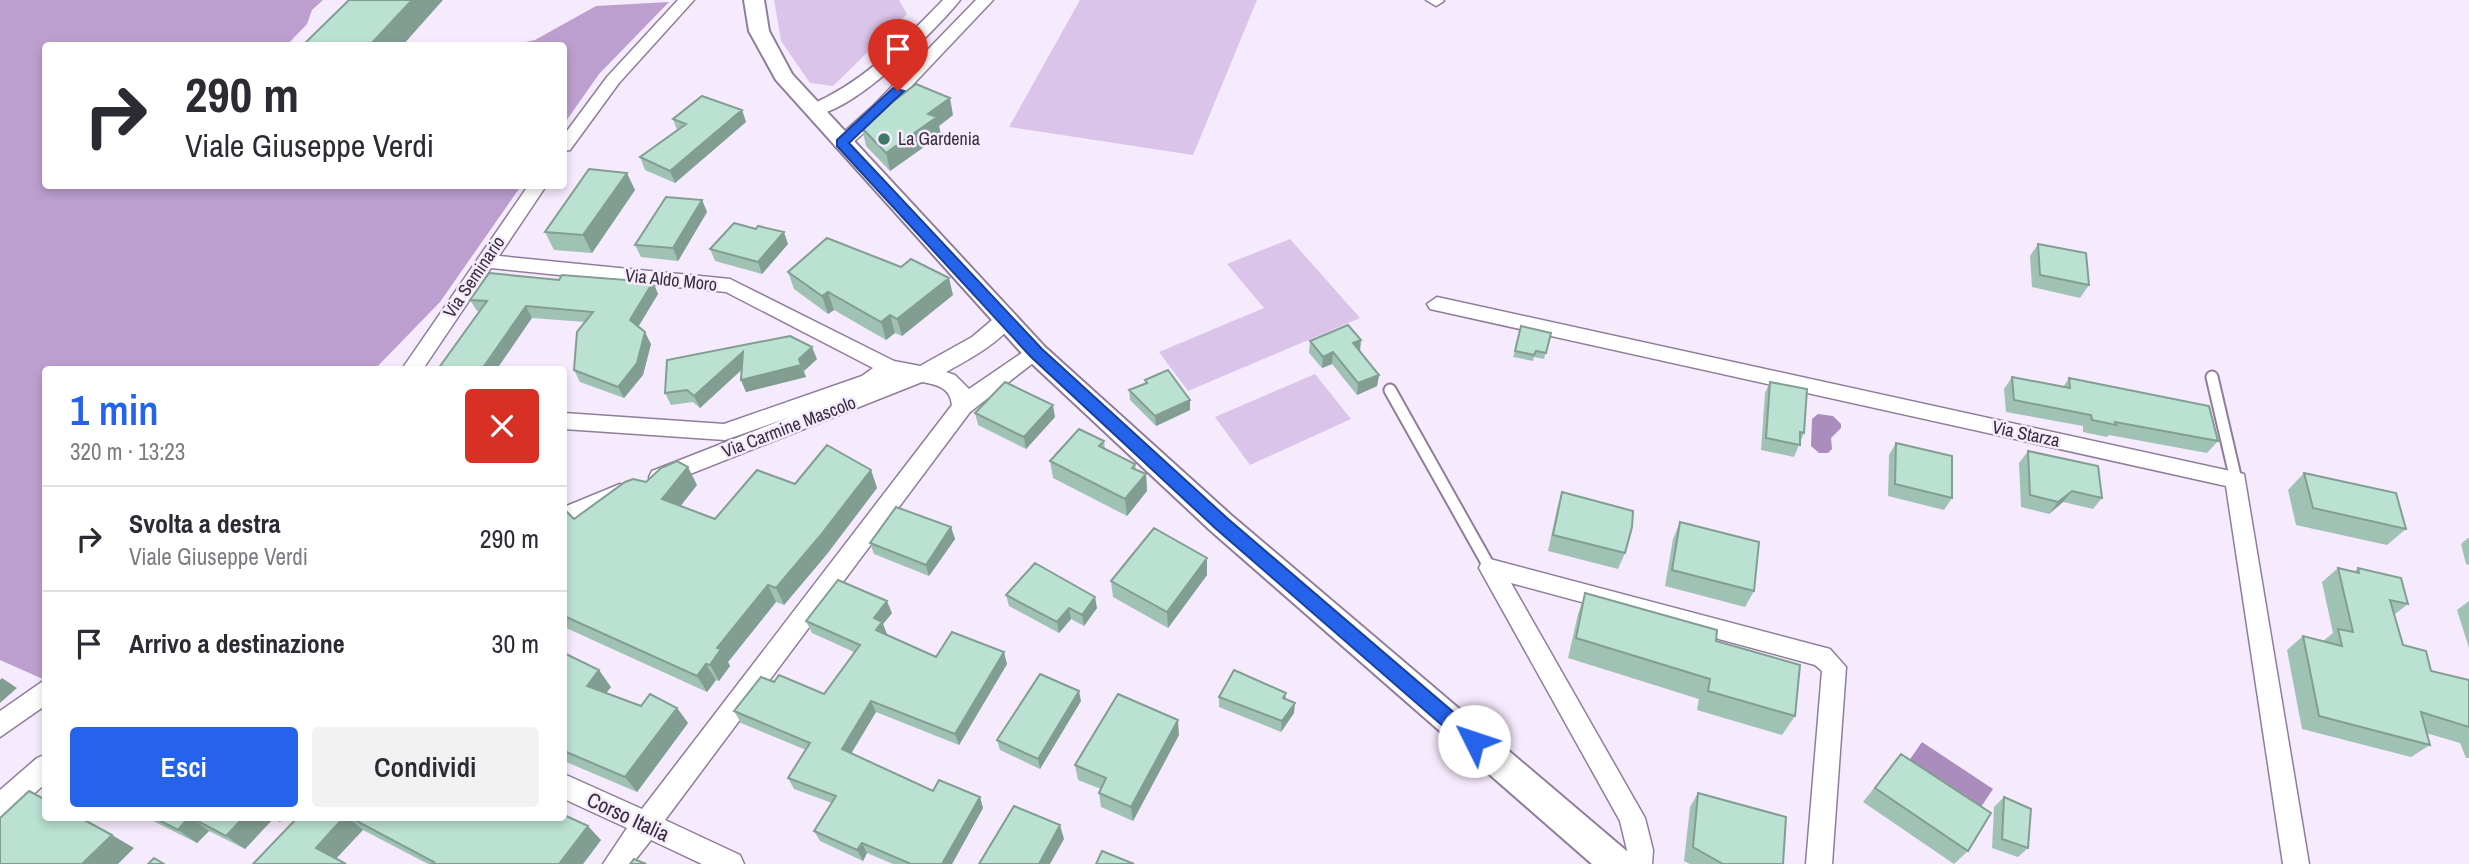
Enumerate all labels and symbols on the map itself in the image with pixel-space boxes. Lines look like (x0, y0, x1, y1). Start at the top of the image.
pin (868, 19, 928, 91)
place label: La Gardenia (898, 126, 980, 151)
marker: La Gardenia (876, 131, 892, 147)
street label: Via Seminario (437, 231, 510, 323)
street label: Via Aldo Moro (624, 262, 718, 297)
street label: Via Carmine Mascolo (718, 389, 859, 464)
street label: Via Starza (1990, 414, 2062, 453)
position arrow (1437, 704, 1511, 778)
street label: Corso Italia (582, 785, 675, 848)

